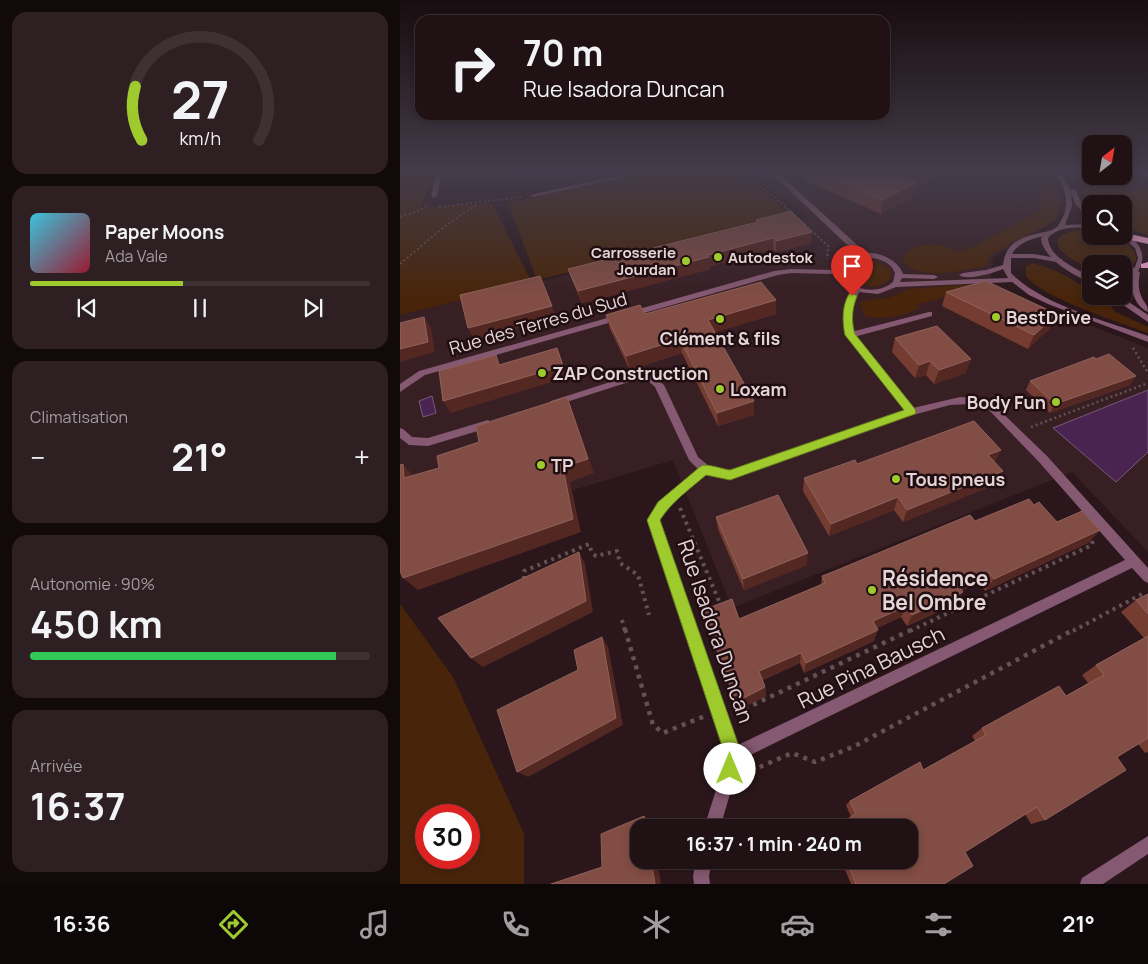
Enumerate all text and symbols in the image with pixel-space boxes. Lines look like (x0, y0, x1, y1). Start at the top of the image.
text: 70 m (523, 29, 603, 77)
icon: right (440, 35, 505, 100)
text: 27 (171, 64, 229, 135)
text: Rue Isadora Duncan (523, 74, 725, 104)
text: km/h (179, 126, 221, 150)
north arrow (1082, 135, 1132, 185)
map controls (1082, 135, 1132, 305)
button: search (1082, 195, 1132, 245)
text: Paper Moons (105, 219, 224, 245)
place label: Carrosserie Jourdan (591, 242, 676, 280)
text: Ada Vale (105, 245, 168, 267)
pin (831, 245, 873, 296)
place label: Autodestok (728, 247, 814, 268)
marker: Autodestok (712, 251, 724, 263)
icon: arrive (838, 252, 866, 280)
marker: Carrosserie Jourdan (680, 255, 692, 267)
button: layers (1082, 255, 1132, 305)
street label: Rue des Terres du Sud (446, 286, 630, 360)
icon: previous (73, 294, 101, 322)
icon: pause (186, 294, 214, 322)
icon: next (299, 294, 327, 322)
place label: BestDrive (1006, 305, 1091, 329)
marker: BestDrive (990, 311, 1002, 323)
marker: Clément & fils (714, 313, 726, 325)
place label: Clément & fils (660, 326, 781, 350)
place label: ZAP Construction (552, 361, 708, 385)
marker: ZAP Construction (536, 367, 548, 379)
place label: Loxam (730, 377, 787, 401)
marker: Loxam (714, 383, 726, 395)
place label: Body Fun (967, 390, 1046, 414)
marker: Body Fun (1050, 396, 1062, 408)
text: Climatisation (30, 406, 128, 428)
text: 21° (171, 430, 228, 482)
text: − (30, 438, 45, 476)
text: + (354, 438, 370, 476)
place label: TP (551, 453, 573, 477)
marker: TP (535, 459, 547, 471)
place label: Tous pneus (906, 467, 1005, 491)
marker: Tous pneus (890, 473, 902, 485)
street label: Rue Isadora Duncan (671, 536, 761, 726)
place label: Résidence Bel Ombre (882, 564, 988, 616)
text: Autonomie · 90% (30, 573, 155, 595)
marker: Résidence Bel Ombre (866, 584, 878, 596)
text: 450 km (30, 597, 163, 649)
street label: Rue Pina Bausch (793, 619, 949, 715)
position arrow (703, 742, 755, 794)
text: Arrivée (30, 755, 82, 777)
text: 16:37 (30, 779, 126, 831)
speed limit sign: 30 (415, 804, 480, 869)
text: 16:37 · 1 min · 240 m (686, 831, 862, 857)
icon: directions (216, 907, 251, 942)
icon: music (357, 907, 392, 942)
icon: phone (498, 907, 533, 942)
icon: climate (639, 907, 674, 942)
icon: car (780, 907, 815, 942)
icon: filters (921, 907, 956, 942)
text: 16:36 (53, 909, 110, 939)
text: 21° (1062, 909, 1095, 939)

